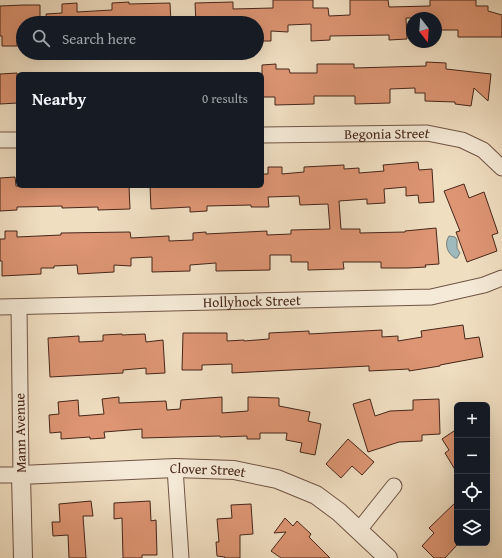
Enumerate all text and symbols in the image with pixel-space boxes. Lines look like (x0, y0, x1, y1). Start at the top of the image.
north arrow (406, 12, 442, 48)
search box (16, 16, 264, 60)
icon: search (30, 27, 52, 49)
text: Search here (62, 28, 136, 49)
text: Nearby (32, 86, 86, 111)
text: 0 results (202, 89, 248, 108)
street label: Begonia Street (344, 123, 432, 144)
street label: Hollyhock Street (203, 290, 301, 312)
street label: Mann Avenue (9, 392, 31, 473)
map controls (454, 402, 490, 546)
button: + (454, 402, 490, 438)
button: − (454, 438, 490, 474)
street label: Clover Street (169, 458, 248, 482)
button: locate (454, 474, 490, 510)
button: layers (454, 510, 490, 546)

